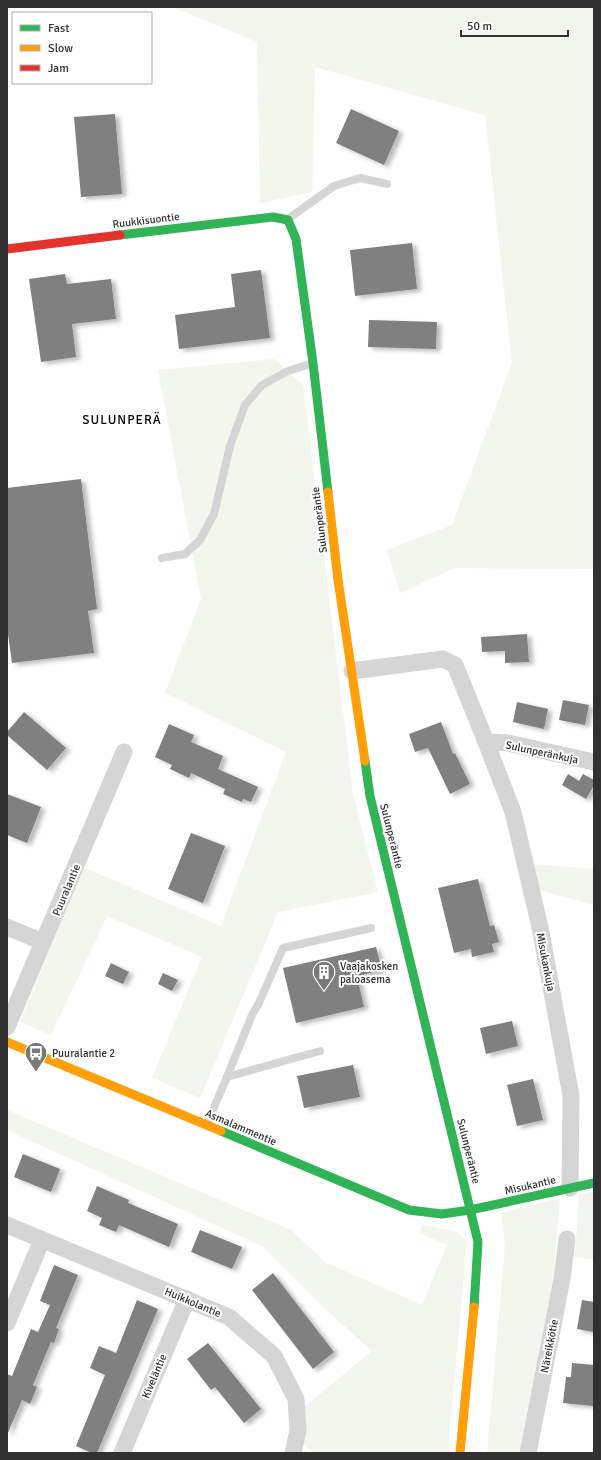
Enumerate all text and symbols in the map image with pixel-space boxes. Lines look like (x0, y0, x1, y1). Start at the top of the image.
legend (12, 12, 152, 84)
scale bar (461, 12, 568, 38)
text: 50 m (467, 19, 492, 34)
text: Fast (48, 21, 69, 36)
text: Slow (48, 41, 73, 56)
text: Jam (48, 61, 69, 76)
street label: Ruukkisuontie (112, 210, 180, 231)
district label: SULUNPERÄ (82, 411, 162, 428)
street label: Sulunperäntie (309, 486, 330, 554)
street label: Sulunperänkuja (504, 738, 580, 767)
street label: Sulunperäntie (377, 802, 406, 870)
street label: Puuralantie (50, 862, 83, 918)
street label: Misukankuja (533, 932, 558, 993)
building icon: Vaajakosken paloasema (311, 959, 337, 992)
place label: Vaajakosken paloasema (340, 960, 398, 986)
bus stop icon: Puuralantie 2 (23, 1040, 49, 1073)
place label: Puuralantie 2 (52, 1047, 115, 1060)
street label: Asmalammentie (203, 1107, 278, 1148)
street label: Sulunperäntie (454, 1117, 483, 1185)
street label: Misukantie (503, 1173, 557, 1198)
street label: Huikkolantie (163, 1285, 223, 1320)
street label: Näreikkötie (538, 1318, 561, 1374)
street label: Kiveläntie (139, 1352, 170, 1400)

